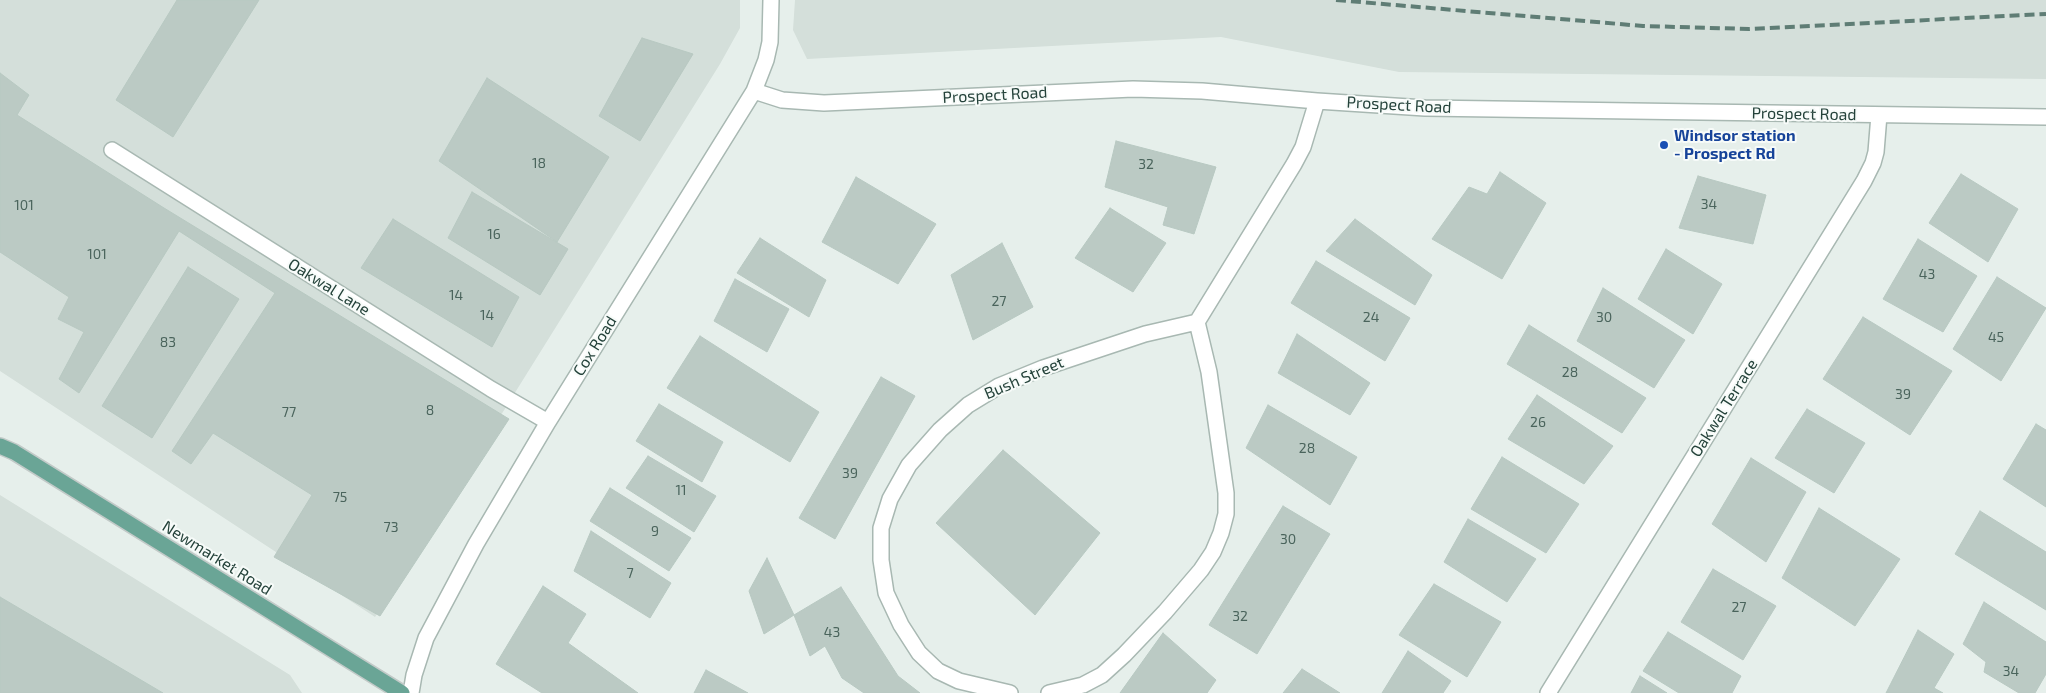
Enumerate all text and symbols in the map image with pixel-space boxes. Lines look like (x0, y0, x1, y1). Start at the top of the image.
street label: Prospect Road (942, 83, 1048, 107)
street label: Prospect Road (1346, 93, 1452, 117)
street label: Prospect Road (1751, 103, 1857, 125)
place label: Windsor station - Prospect Rd (1674, 126, 1796, 164)
marker: Windsor station - Prospect Rd (1658, 139, 1670, 151)
house number: 18 (532, 155, 546, 171)
house number: 32 (1138, 156, 1154, 172)
house number: 34 (1701, 196, 1717, 212)
house number: 101 (14, 197, 34, 213)
house number: 16 (487, 226, 501, 242)
house number: 101 (87, 246, 107, 262)
street label: Oakwal Lane (285, 254, 373, 320)
house number: 43 (1919, 266, 1935, 282)
house number: 14 (449, 287, 463, 303)
house number: 27 (991, 293, 1007, 309)
house number: 14 (480, 307, 494, 323)
house number: 24 (1363, 309, 1379, 325)
house number: 30 (1596, 309, 1612, 325)
street label: Cox Road (569, 313, 621, 379)
house number: 45 (1988, 329, 2004, 345)
house number: 83 (160, 334, 176, 350)
street label: Bush Street (981, 353, 1067, 403)
street label: Oakwal Terrace (1686, 355, 1762, 461)
house number: 28 (1562, 364, 1578, 380)
house number: 39 (1895, 386, 1911, 402)
house number: 8 (426, 402, 434, 418)
house number: 77 (282, 404, 296, 420)
house number: 26 (1530, 414, 1546, 430)
house number: 28 (1299, 440, 1315, 456)
house number: 39 (842, 465, 858, 481)
house number: 11 (675, 482, 687, 498)
house number: 75 (333, 489, 347, 505)
street label: Newmarket Road (159, 517, 275, 599)
house number: 73 (384, 519, 398, 535)
house number: 9 (651, 523, 659, 539)
house number: 30 (1280, 531, 1296, 547)
house number: 7 (626, 565, 634, 581)
house number: 27 (1731, 599, 1747, 615)
house number: 32 (1232, 608, 1248, 624)
house number: 43 (824, 624, 840, 640)
house number: 34 (2003, 663, 2019, 679)

